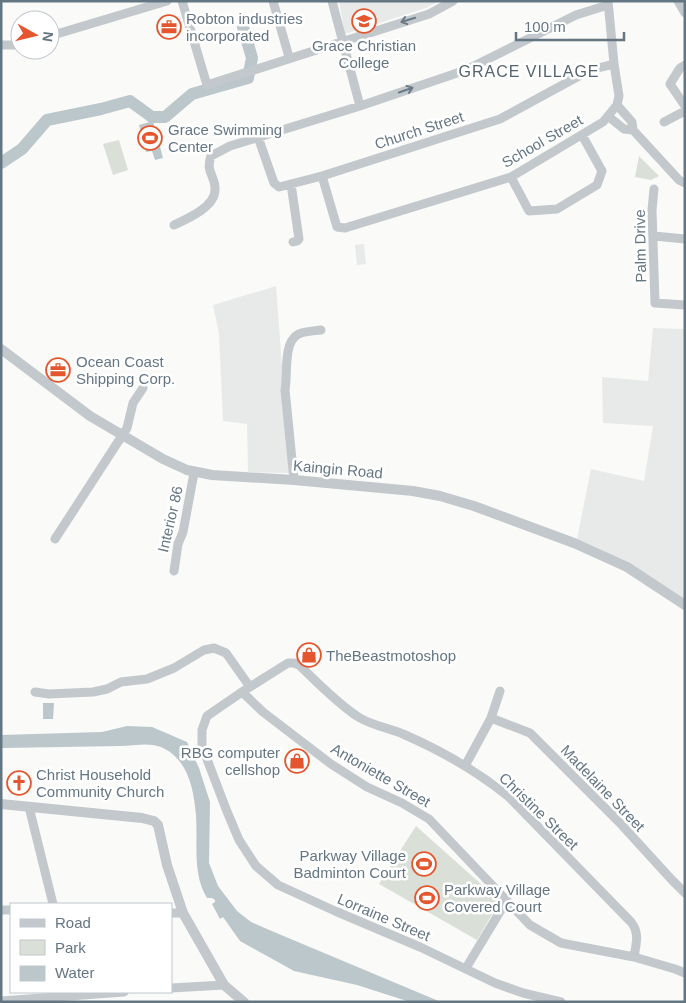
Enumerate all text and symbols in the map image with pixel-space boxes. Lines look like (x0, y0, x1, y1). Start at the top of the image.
school or university icon: Grace Christian College (351, 8, 377, 34)
north arrow (10, 10, 60, 60)
place label: Robton industries incorporated (186, 10, 303, 44)
scale bar (516, 10, 624, 42)
office icon: Robton industries incorporated (156, 14, 182, 40)
one-way arrow (401, 15, 417, 25)
text: 100 m (524, 18, 566, 35)
text: N (39, 31, 57, 43)
place label: Grace Christian College (312, 37, 416, 71)
district label: GRACE VILLAGE (458, 63, 600, 80)
one-way arrow (398, 85, 413, 94)
street label: Church Street (372, 107, 466, 152)
street label: School Street (499, 111, 586, 171)
place label: Grace Swimming Center (168, 121, 282, 155)
sports icon: Grace Swimming Center (137, 125, 163, 151)
street label: Palm Drive (631, 209, 649, 283)
place label: Ocean Coast Shipping Corp. (76, 353, 175, 387)
office icon: Ocean Coast Shipping Corp. (45, 357, 71, 383)
street label: Kaingin Road (292, 457, 384, 481)
street label: Interior 86 (154, 484, 186, 554)
shop icon: TheBeastmotoshop (296, 642, 322, 668)
place label: TheBeastmotoshop (326, 647, 456, 664)
street label: Antoniette Street (328, 740, 434, 811)
street label: Madelaine Street (557, 741, 649, 835)
place label: RBG computer cellshop (181, 744, 280, 778)
shop icon: RBG computer cellshop (284, 748, 310, 774)
place label: Christ Household Community Church (36, 766, 164, 800)
street label: Christine Street (496, 769, 583, 854)
church icon: Christ Household Community Church (6, 770, 32, 796)
place label: Parkway Village Badminton Court (293, 847, 407, 881)
sports icon: Parkway Village Badminton Court (411, 851, 437, 877)
place label: Parkway Village Covered Court (444, 881, 550, 915)
sports icon: Parkway Village Covered Court (414, 885, 440, 911)
street label: Lorraine Street (335, 890, 434, 945)
legend (10, 903, 172, 993)
text: Road (55, 914, 91, 931)
text: Park (55, 939, 86, 956)
text: Water (55, 964, 94, 981)

